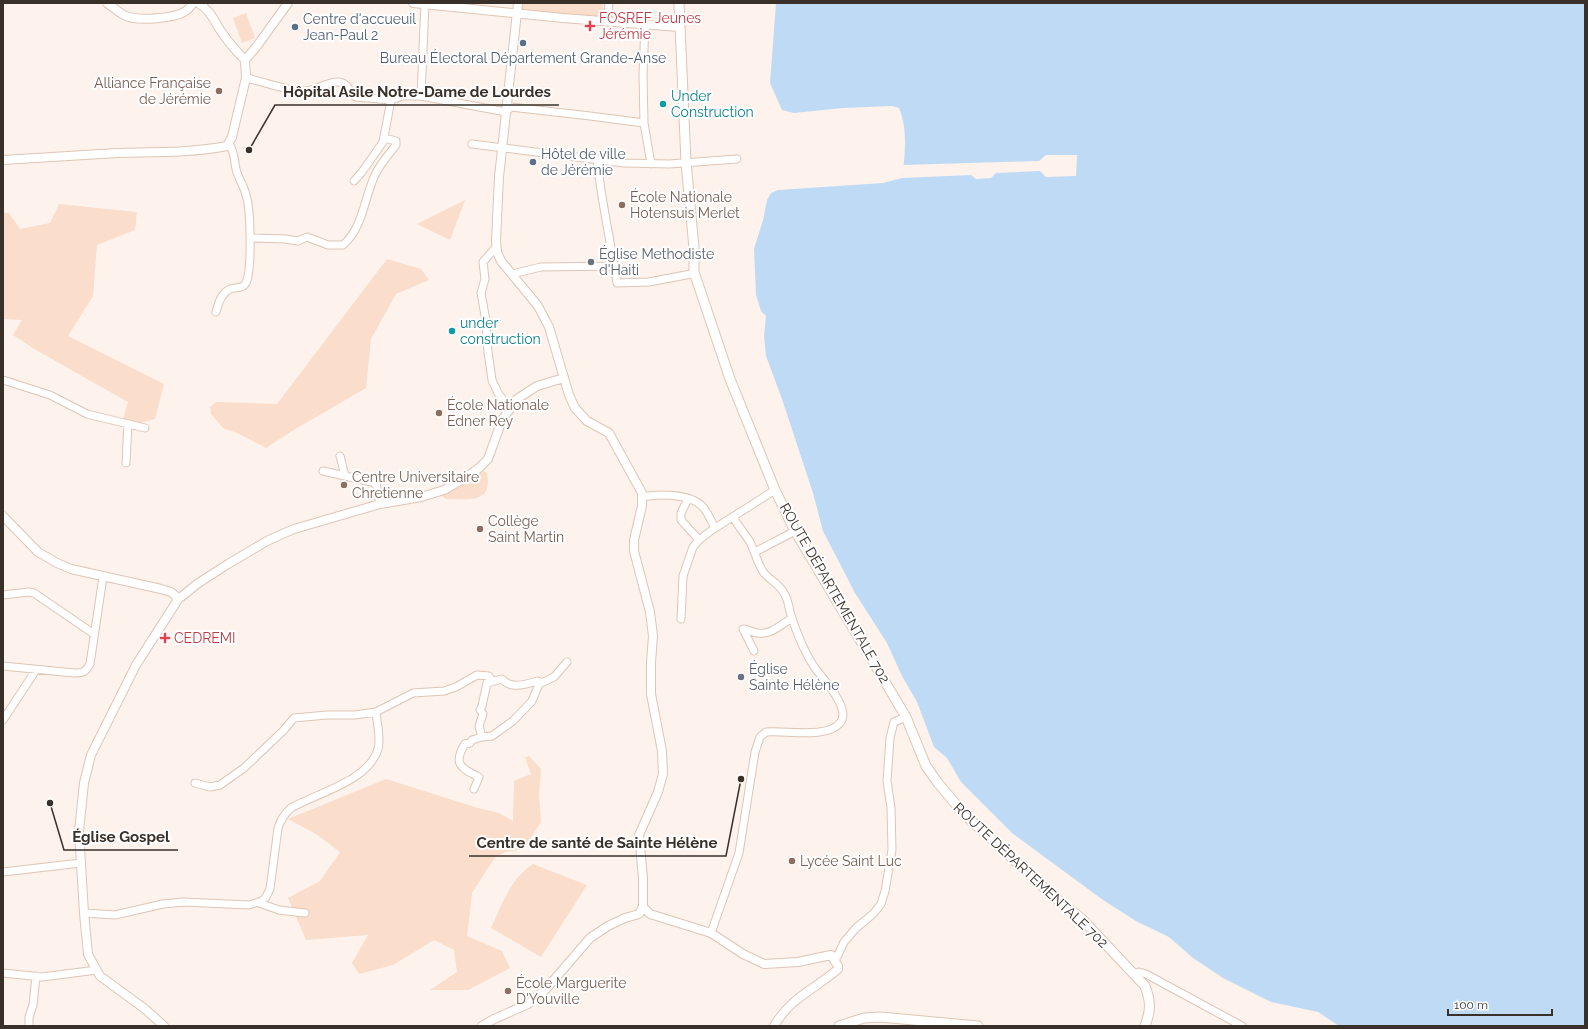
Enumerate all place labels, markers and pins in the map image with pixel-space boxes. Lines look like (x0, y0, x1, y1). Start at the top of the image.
place label: FOSREF Jeunes Jérémie (599, 10, 701, 42)
place label: Centre d'accueuil Jean-Paul 2 (303, 11, 416, 43)
marker: FOSREF Jeunes Jérémie (584, 20, 596, 32)
marker: Centre d'accueuil Jean-Paul 2 (290, 22, 300, 32)
marker: Bureau Électoral Département Grande-Anse (518, 38, 528, 48)
place label: Bureau Électoral Département Grande-Anse (380, 49, 666, 66)
place label: Alliance Française de Jérémie (94, 75, 211, 107)
callout: Hôpital Asile Notre-Dame de Lourdes (275, 78, 559, 105)
marker: Alliance Française de Jérémie (214, 86, 224, 96)
place label: Under Construction (671, 88, 754, 120)
marker: Under Construction (658, 99, 668, 109)
place label: Hôtel de ville de Jérémie (541, 146, 626, 178)
marker: Hôtel de ville de Jérémie (528, 157, 538, 167)
place label: École Nationale Hotensuis Merlet (630, 188, 740, 221)
marker: École Nationale Hotensuis Merlet (617, 200, 627, 210)
place label: Église Methodiste d'Haiti (599, 245, 714, 278)
marker: Église Methodiste d'Haiti (586, 257, 596, 267)
place label: under construction (460, 315, 541, 347)
marker: under construction (447, 326, 457, 336)
place label: École Nationale Edner Rey (447, 396, 549, 429)
marker: École Nationale Edner Rey (434, 408, 444, 418)
place label: Centre Universitaire Chretienne (352, 469, 479, 501)
marker: Centre Universitaire Chretienne (339, 480, 349, 490)
place label: Collège Saint Martin (488, 513, 564, 545)
marker: Collège Saint Martin (475, 524, 485, 534)
place label: CEDREMI (174, 630, 236, 646)
marker: CEDREMI (159, 632, 171, 644)
place label: Église Sainte Hélène (749, 660, 839, 693)
marker: Église Sainte Hélène (736, 672, 746, 682)
callout: Église Gospel (64, 823, 178, 850)
callout: Centre de santé de Sainte Hélène (469, 829, 726, 856)
place label: Lycée Saint Luc (800, 853, 902, 869)
marker: Lycée Saint Luc (787, 856, 797, 866)
place label: École Marguerite D'Youville (516, 974, 626, 1007)
marker: École Marguerite D'Youville (503, 986, 513, 996)

